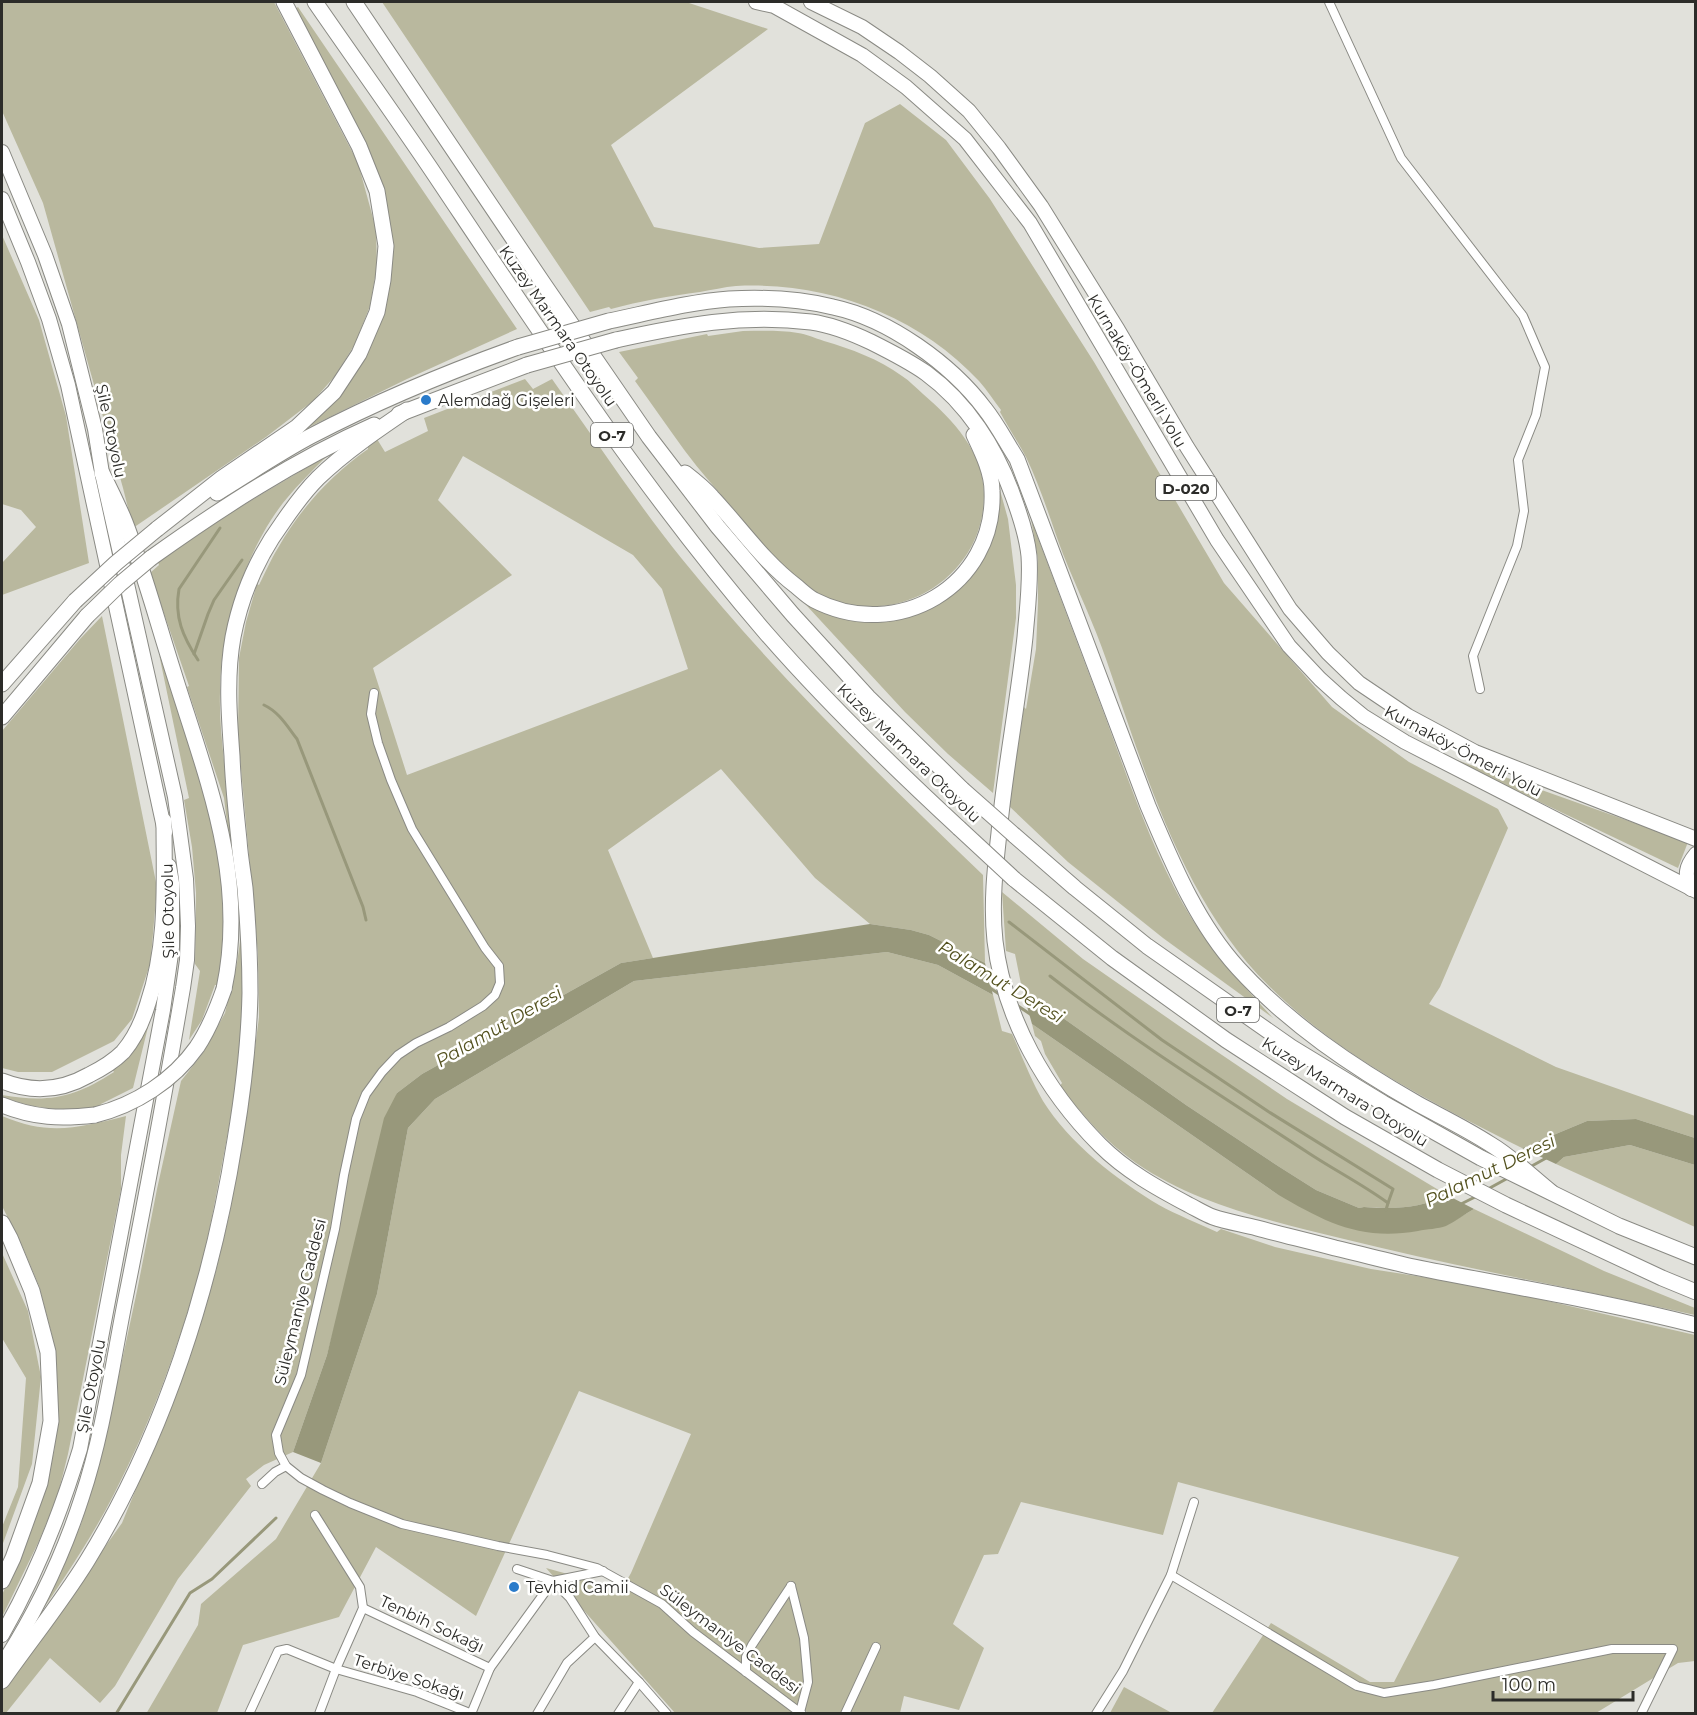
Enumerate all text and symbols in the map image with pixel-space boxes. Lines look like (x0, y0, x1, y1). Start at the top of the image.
street label: Kuzey Marmara Otoyolu (495, 242, 621, 410)
street label: Kurnaköy-Ömerli Yolu (1084, 290, 1191, 451)
street label: Şile Otoyolu (92, 382, 130, 480)
place label: Alemdağ Gişeleri (438, 391, 575, 410)
marker: Alemdağ Gişeleri (419, 393, 433, 407)
road number: O-7 (591, 423, 633, 447)
road number: D-020 (1156, 476, 1216, 500)
street label: Kuzey Marmara Otoyolu (833, 679, 985, 827)
street label: Kurnaköy-Ömerli Yolu (1381, 701, 1545, 801)
street label: Şile Otoyolu (158, 863, 178, 959)
water label: Palamut Deresi (934, 936, 1068, 1028)
water label: Palamut Deresi (432, 982, 566, 1072)
road number: O-7 (1217, 998, 1259, 1022)
street label: Kuzey Marmara Otoyolu (1258, 1033, 1432, 1151)
water label: Palamut Deresi (1421, 1130, 1559, 1212)
street label: Süleymaniye Caddesi (270, 1217, 330, 1387)
street label: Şile Otoyolu (73, 1337, 109, 1435)
place label: Tevhid Camii (526, 1578, 629, 1597)
marker: Tevhid Camii (507, 1580, 521, 1594)
street label: Süleymaniye Caddesi (656, 1580, 804, 1698)
street label: Tenbih Sokağı (377, 1592, 487, 1656)
street label: Terbiye Sokağı (351, 1650, 467, 1704)
scale bar (1493, 1664, 1632, 1702)
text: 100 m (1502, 1674, 1556, 1696)

